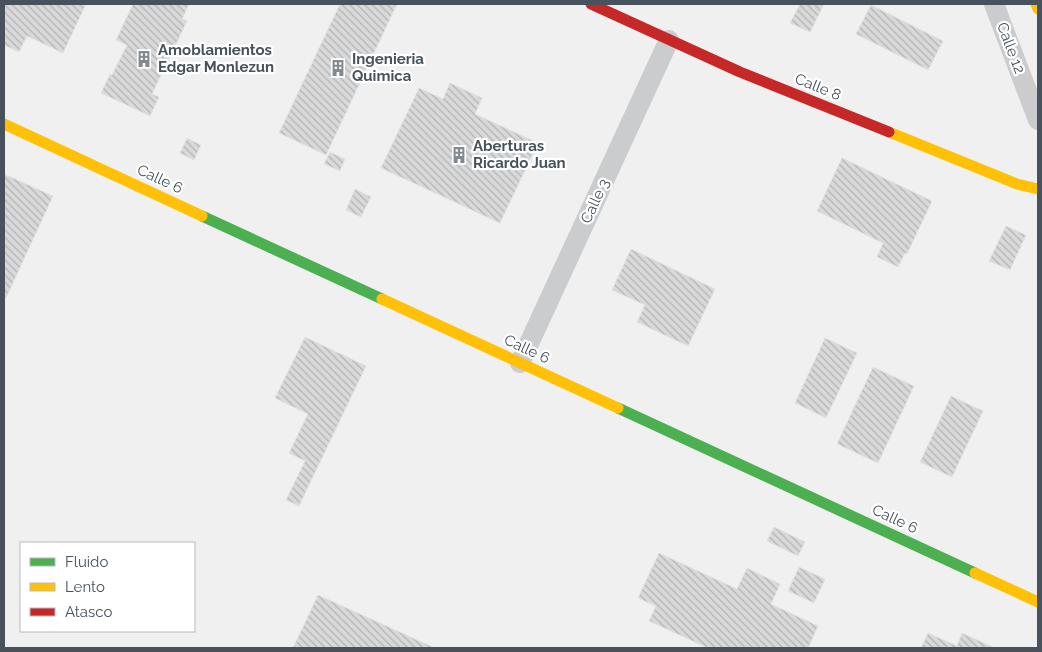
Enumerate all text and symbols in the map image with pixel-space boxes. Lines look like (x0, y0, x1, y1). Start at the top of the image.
street label: Calle 12 (993, 20, 1029, 76)
place label: Amoblamientos Edgar Monlezun (158, 41, 274, 76)
building icon: Amoblamientos Edgar Monlezun (134, 49, 154, 69)
place label: Ingenieria Quimica (352, 50, 424, 85)
building icon: Ingenieria Quimica (328, 58, 348, 78)
street label: Calle 8 (792, 70, 844, 104)
place label: Aberturas Ricardo Juan (473, 137, 566, 172)
building icon: Aberturas Ricardo Juan (449, 145, 469, 165)
street label: Calle 6 (134, 161, 186, 197)
street label: Calle 3 (577, 176, 613, 226)
street label: Calle 6 (501, 331, 553, 367)
street label: Calle 6 (869, 501, 921, 537)
legend (20, 542, 195, 632)
text: Fluido (65, 553, 108, 571)
text: Lento (65, 578, 105, 596)
text: Atasco (65, 603, 112, 621)

